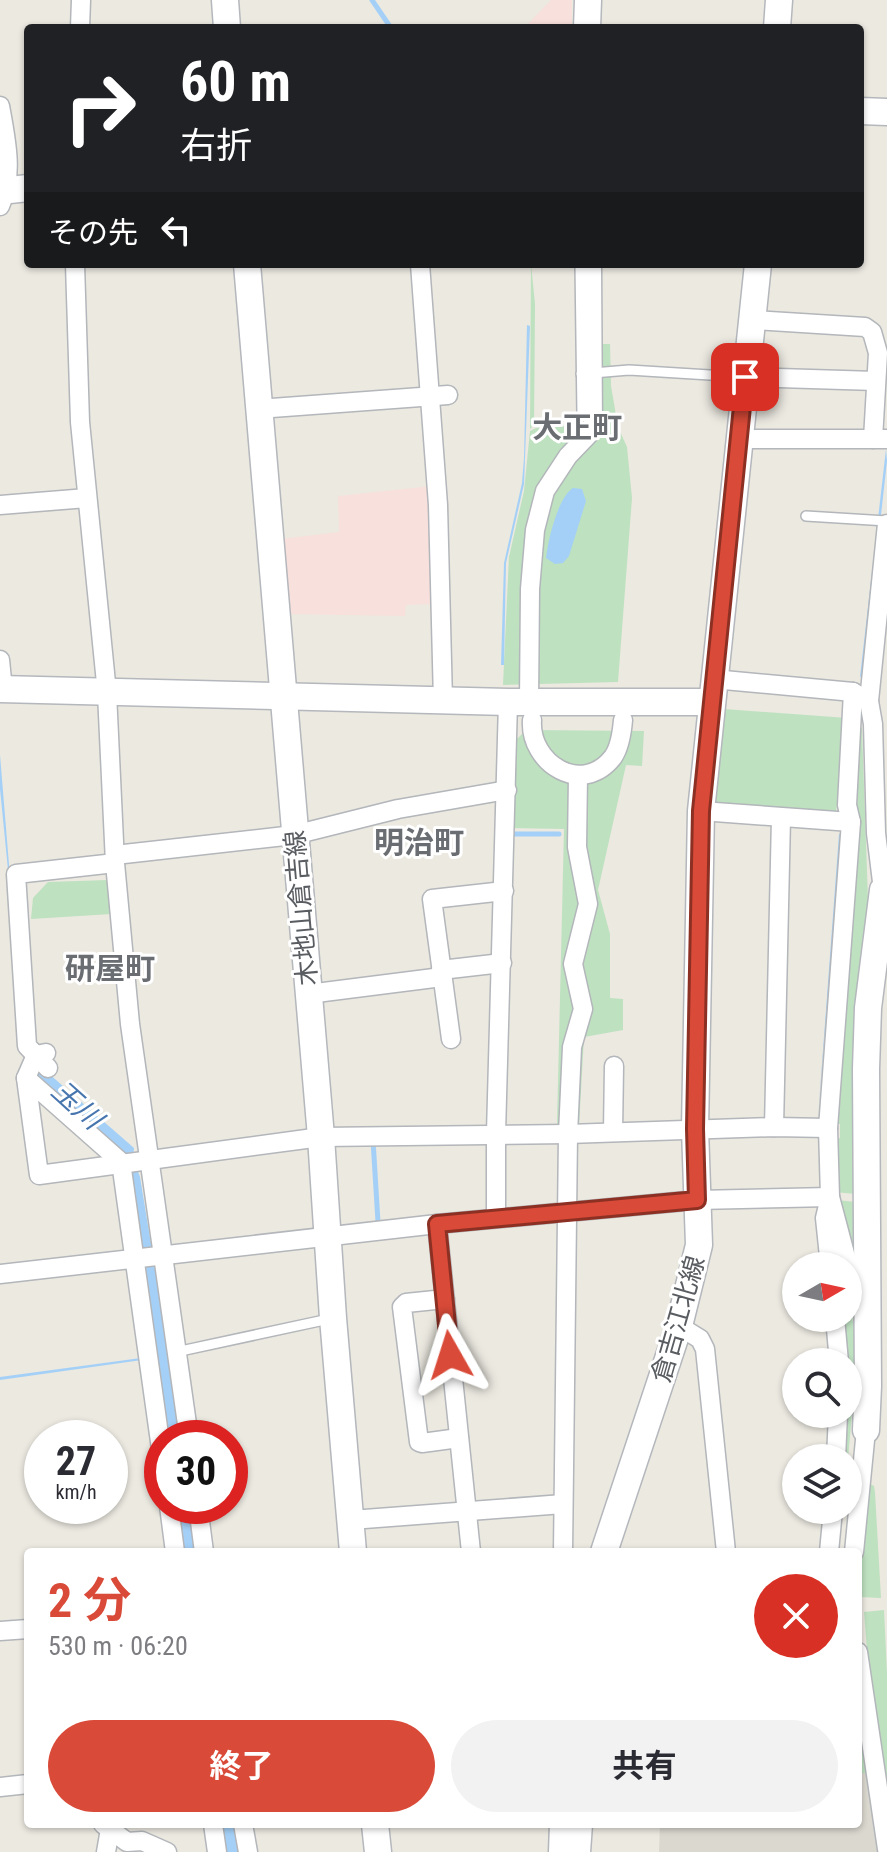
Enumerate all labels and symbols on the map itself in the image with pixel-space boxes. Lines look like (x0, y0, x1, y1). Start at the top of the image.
pin (711, 343, 779, 411)
district label: 大正町 (532, 410, 622, 445)
district label: 明治町 (374, 825, 464, 860)
street label: 木地山倉吉線 (279, 829, 323, 987)
district label: 研屋町 (65, 951, 155, 986)
water label: 玉川 (45, 1074, 111, 1138)
street label: 倉吉江北線 (646, 1252, 710, 1386)
north arrow (782, 1252, 862, 1332)
position arrow (408, 1313, 492, 1397)
speed limit sign: 30 (144, 1420, 248, 1524)

